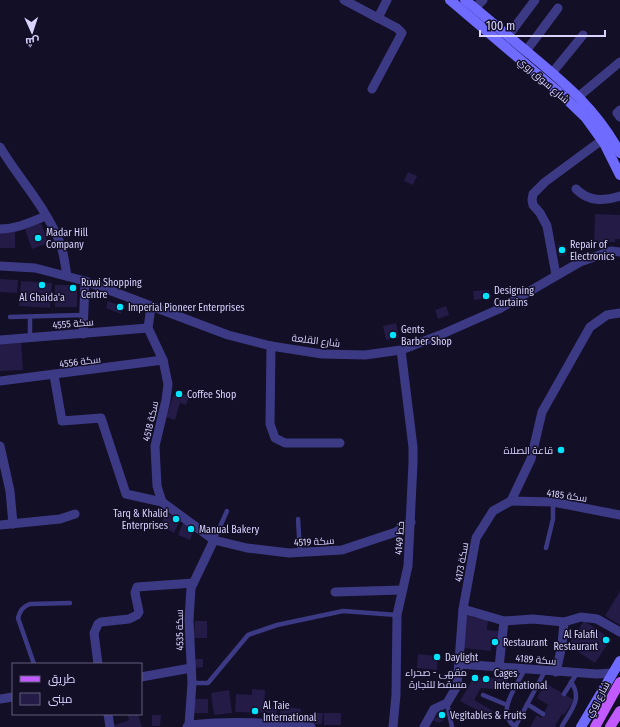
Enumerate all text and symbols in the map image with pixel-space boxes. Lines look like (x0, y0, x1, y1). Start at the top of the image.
north arrow (12, 12, 52, 52)
scale bar (480, 12, 605, 38)
text: 100 m (486, 19, 515, 33)
text: ش (25, 35, 40, 48)
street label: شارع سوق روي (515, 55, 571, 107)
place label: Madar Hill Company (46, 227, 88, 251)
marker: Madar Hill Company (33, 233, 43, 243)
place label: Repair of Electronics (570, 239, 615, 263)
marker: Repair of Electronics (557, 245, 567, 255)
place label: Ruwi Shopping Centre (81, 277, 142, 301)
marker: Al Ghaida'a (37, 280, 47, 290)
marker: Ruwi Shopping Centre (68, 283, 78, 293)
place label: Designing Curtains (494, 285, 534, 309)
marker: Designing Curtains (481, 291, 491, 301)
place label: Al Ghaida'a (19, 292, 65, 304)
marker: Imperial Pioneer Enterprises (115, 302, 125, 312)
place label: Imperial Pioneer Enterprises (128, 302, 245, 314)
street label: سكة 4555 (52, 316, 94, 332)
place label: Gents Barber Shop (401, 324, 452, 348)
marker: Gents Barber Shop (388, 330, 398, 340)
street label: شارع القلعة (291, 332, 341, 350)
street label: سكة 4556 (59, 353, 102, 370)
marker: Coffee Shop (174, 389, 184, 399)
place label: Coffee Shop (187, 389, 236, 401)
street label: سكة 4518 (141, 400, 161, 442)
place label: قاعة الصلاة (503, 445, 553, 457)
marker: قاعة الصلاة (556, 445, 566, 455)
street label: سكة 4185 (546, 487, 588, 505)
place label: Tarq & Khalid Enterprises (113, 508, 168, 532)
marker: Tarq & Khalid Enterprises (171, 514, 181, 524)
street label: 4149 خط (393, 521, 407, 555)
marker: Manual Bakery (186, 524, 196, 534)
place label: Manual Bakery (199, 524, 260, 536)
street label: سكة 4519 (293, 535, 335, 549)
street label: سكة 4173 (453, 542, 471, 583)
street label: سكة 4535 (174, 609, 186, 651)
place label: Al Falafil Restaurant (554, 629, 599, 653)
marker: Al Falafil Restaurant (601, 635, 611, 645)
marker: Restaurant (490, 637, 500, 647)
place label: Restaurant (503, 637, 548, 649)
marker: Daylight (432, 652, 442, 662)
place label: Daylight (445, 652, 479, 664)
street label: سكة 4189 (515, 652, 557, 668)
legend (12, 663, 142, 715)
place label: مقهى - صحراء مسقط للتجارة (405, 667, 467, 691)
place label: Cages International (494, 668, 548, 692)
text: طريق (48, 672, 76, 686)
marker: مقهى - صحراء مسقط للتجارة (470, 673, 480, 683)
marker: Cages International (481, 674, 491, 684)
street label: شارع روي (583, 680, 613, 720)
text: مبنى (48, 692, 73, 706)
place label: Al Taie International (263, 700, 317, 724)
marker: Al Taie International (250, 706, 260, 716)
marker: Vegitables & Fruits (437, 710, 447, 720)
place label: Vegitables & Fruits (450, 710, 526, 722)

